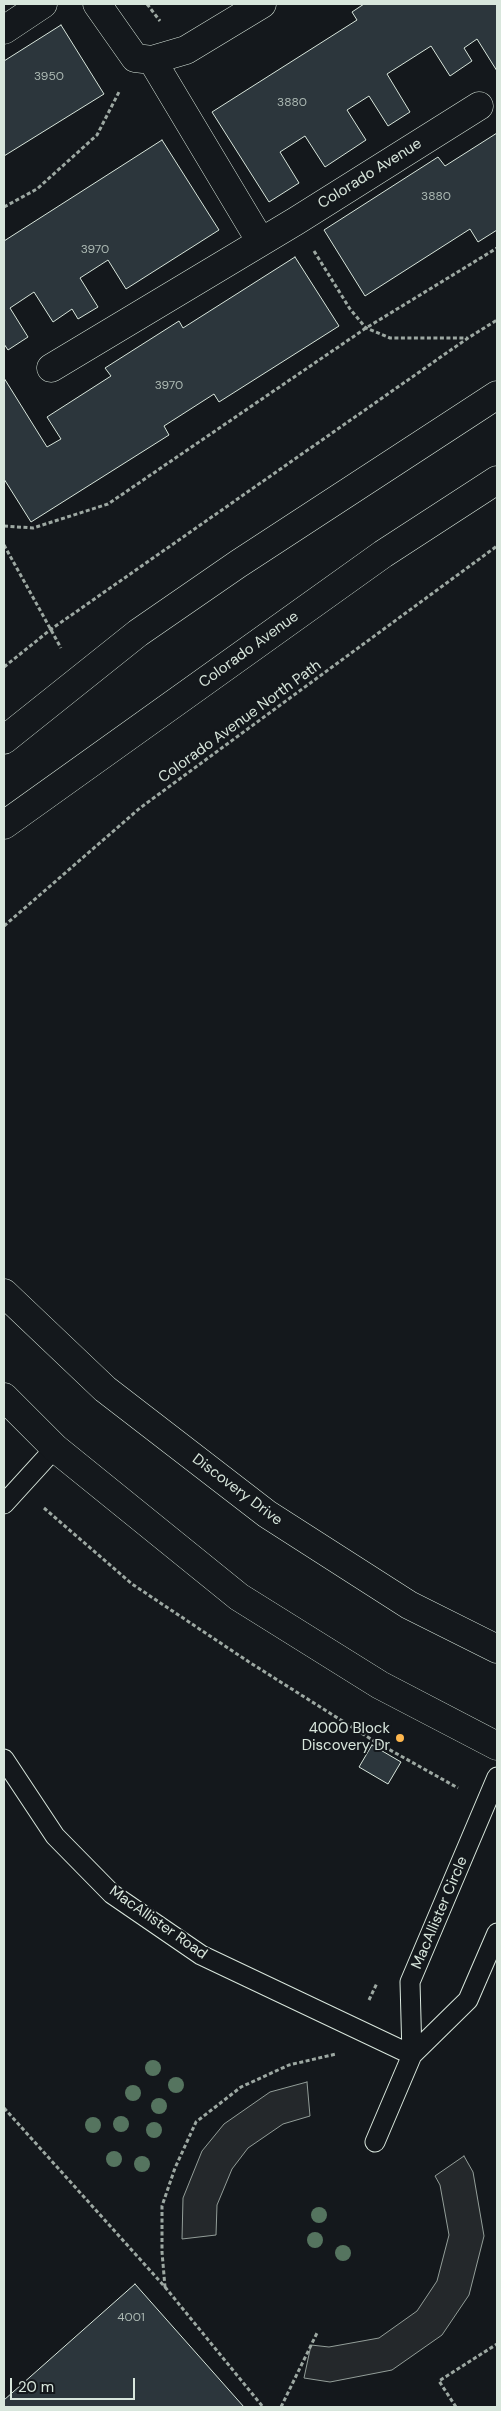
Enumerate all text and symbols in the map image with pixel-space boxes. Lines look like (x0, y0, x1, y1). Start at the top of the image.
house number: 3950 (34, 70, 64, 84)
house number: 3880 (277, 96, 307, 110)
street label: Colorado Avenue (315, 135, 425, 213)
house number: 3880 (421, 190, 451, 204)
house number: 3970 (81, 243, 109, 257)
house number: 3970 (155, 379, 183, 393)
street label: Colorado Avenue (196, 608, 302, 692)
street label: Colorado Avenue North Path (155, 657, 325, 787)
street label: Discovery Drive (188, 1450, 286, 1530)
place label: 4000 Block Discovery Dr (302, 1720, 390, 1755)
marker: 4000 Block Discovery Dr (394, 1732, 406, 1744)
street label: MacAllister Circle (408, 1854, 472, 1972)
street label: MacAllister Road (106, 1883, 210, 1963)
house number: 4001 (117, 2311, 145, 2325)
scale bar (12, 2368, 138, 2400)
text: 20 m (18, 2377, 54, 2397)

